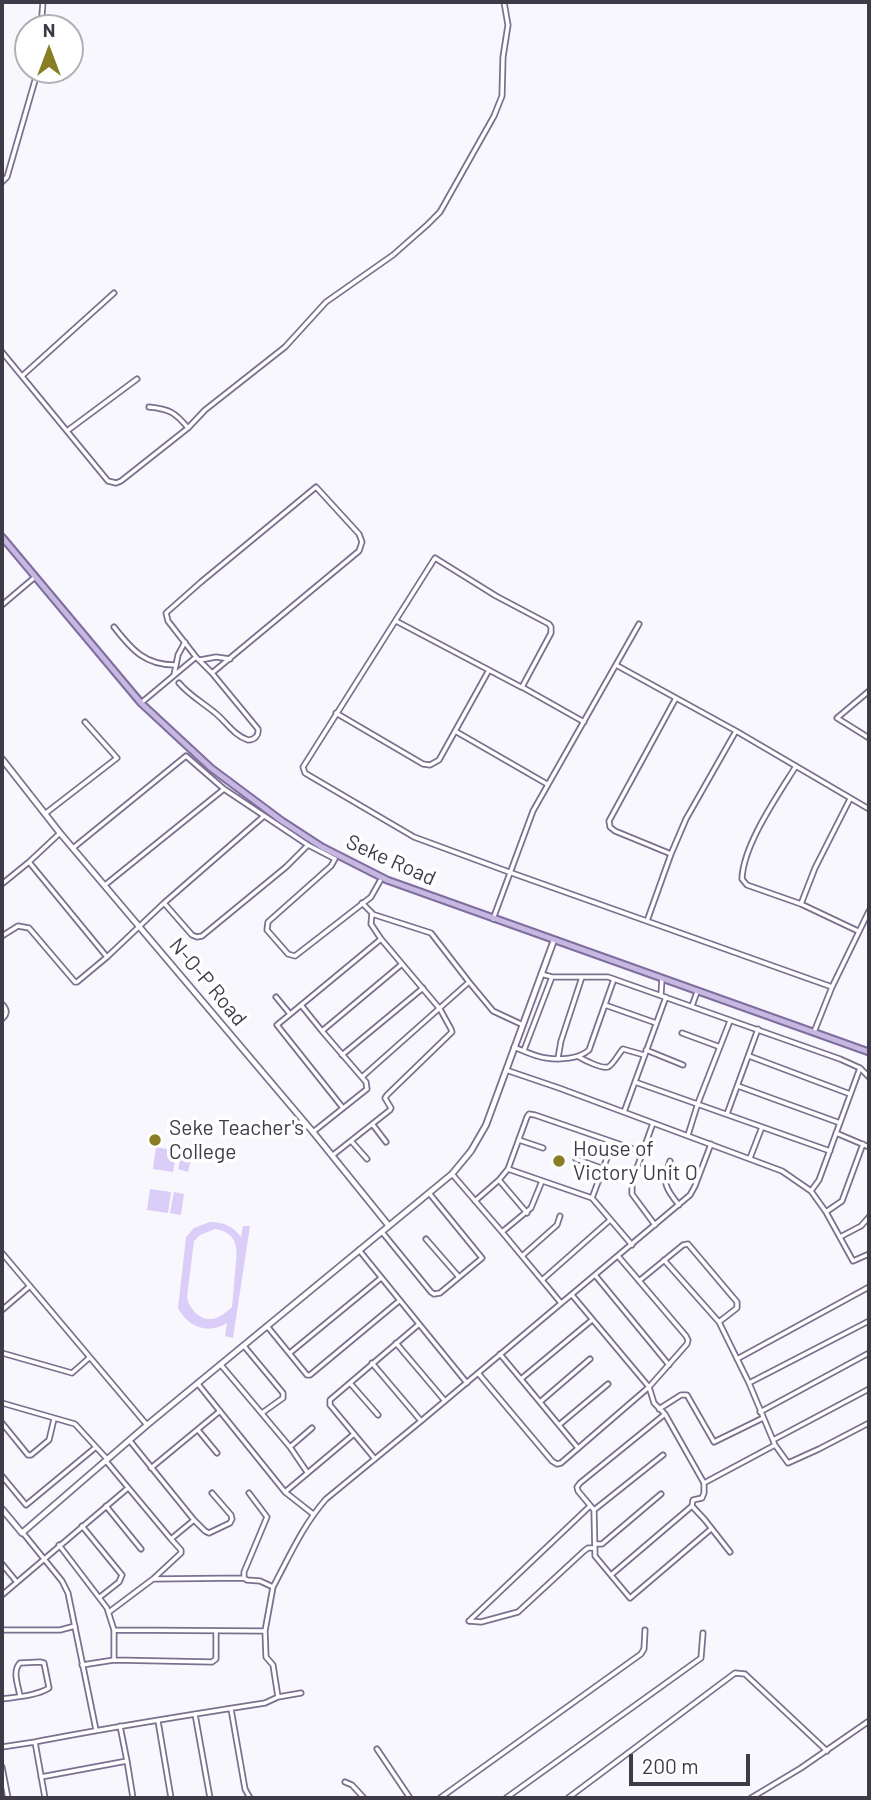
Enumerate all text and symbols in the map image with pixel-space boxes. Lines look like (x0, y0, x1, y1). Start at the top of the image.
north arrow (14, 14, 84, 84)
text: N (43, 18, 55, 41)
street label: Seke Road (342, 829, 440, 891)
street label: N-O-P Road (164, 933, 252, 1031)
place label: Seke Teacher's College (169, 1115, 304, 1165)
marker: Seke Teacher's College (147, 1132, 163, 1148)
place label: House of Victory Unit O (573, 1136, 698, 1186)
marker: House of Victory Unit O (551, 1153, 567, 1169)
scale bar (633, 1741, 754, 1785)
text: 200 m (642, 1753, 699, 1778)

